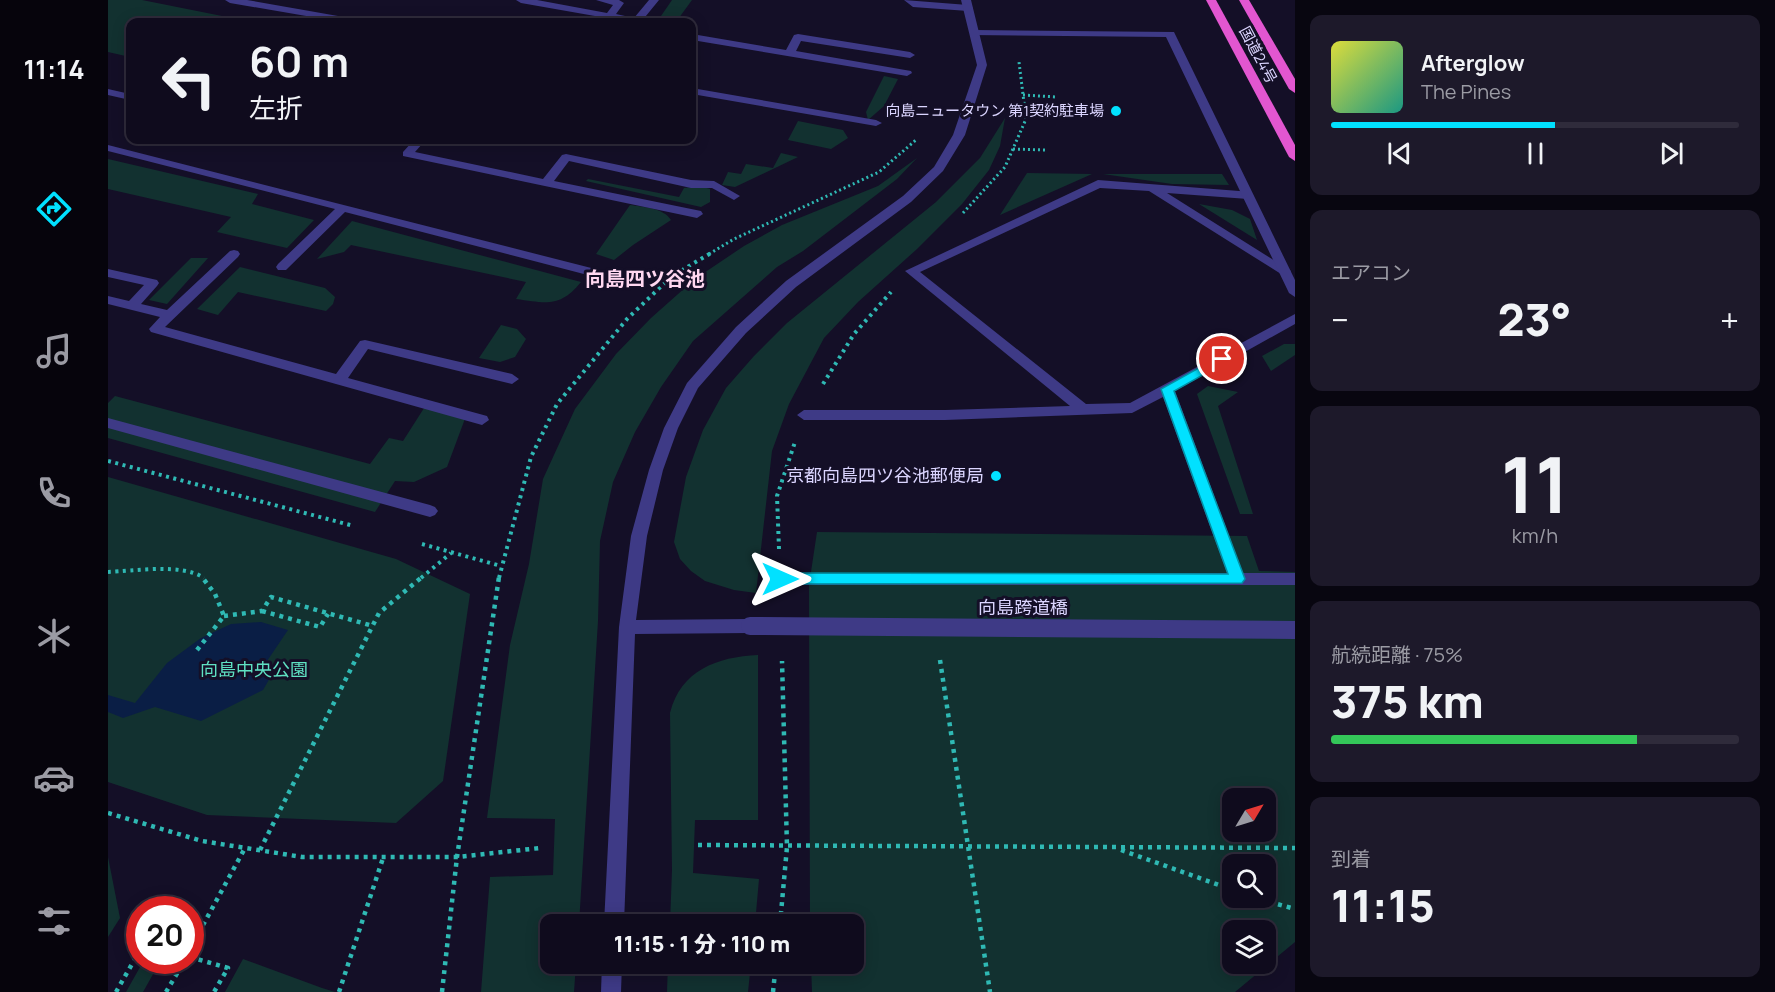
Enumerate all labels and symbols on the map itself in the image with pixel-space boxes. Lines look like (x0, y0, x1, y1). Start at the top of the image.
street label: 国道24号 (1235, 22, 1282, 87)
place label: 向島ニュータウン 第1契約駐車場 (885, 100, 1104, 121)
marker: 向島ニュータウン 第1契約駐車場 (1109, 104, 1123, 118)
district label: 向島四ツ谷池 (585, 265, 705, 292)
pin (1196, 333, 1247, 384)
place label: 京都向島四ツ谷池郵便局 (786, 463, 984, 487)
marker: 京都向島四ツ谷池郵便局 (989, 469, 1003, 483)
position arrow (748, 547, 812, 611)
street label: 向島跨道橋 (978, 595, 1068, 619)
park label: 向島中央公園 (200, 657, 308, 681)
north arrow (1222, 788, 1276, 842)
speed limit sign: 20 (126, 896, 204, 974)

